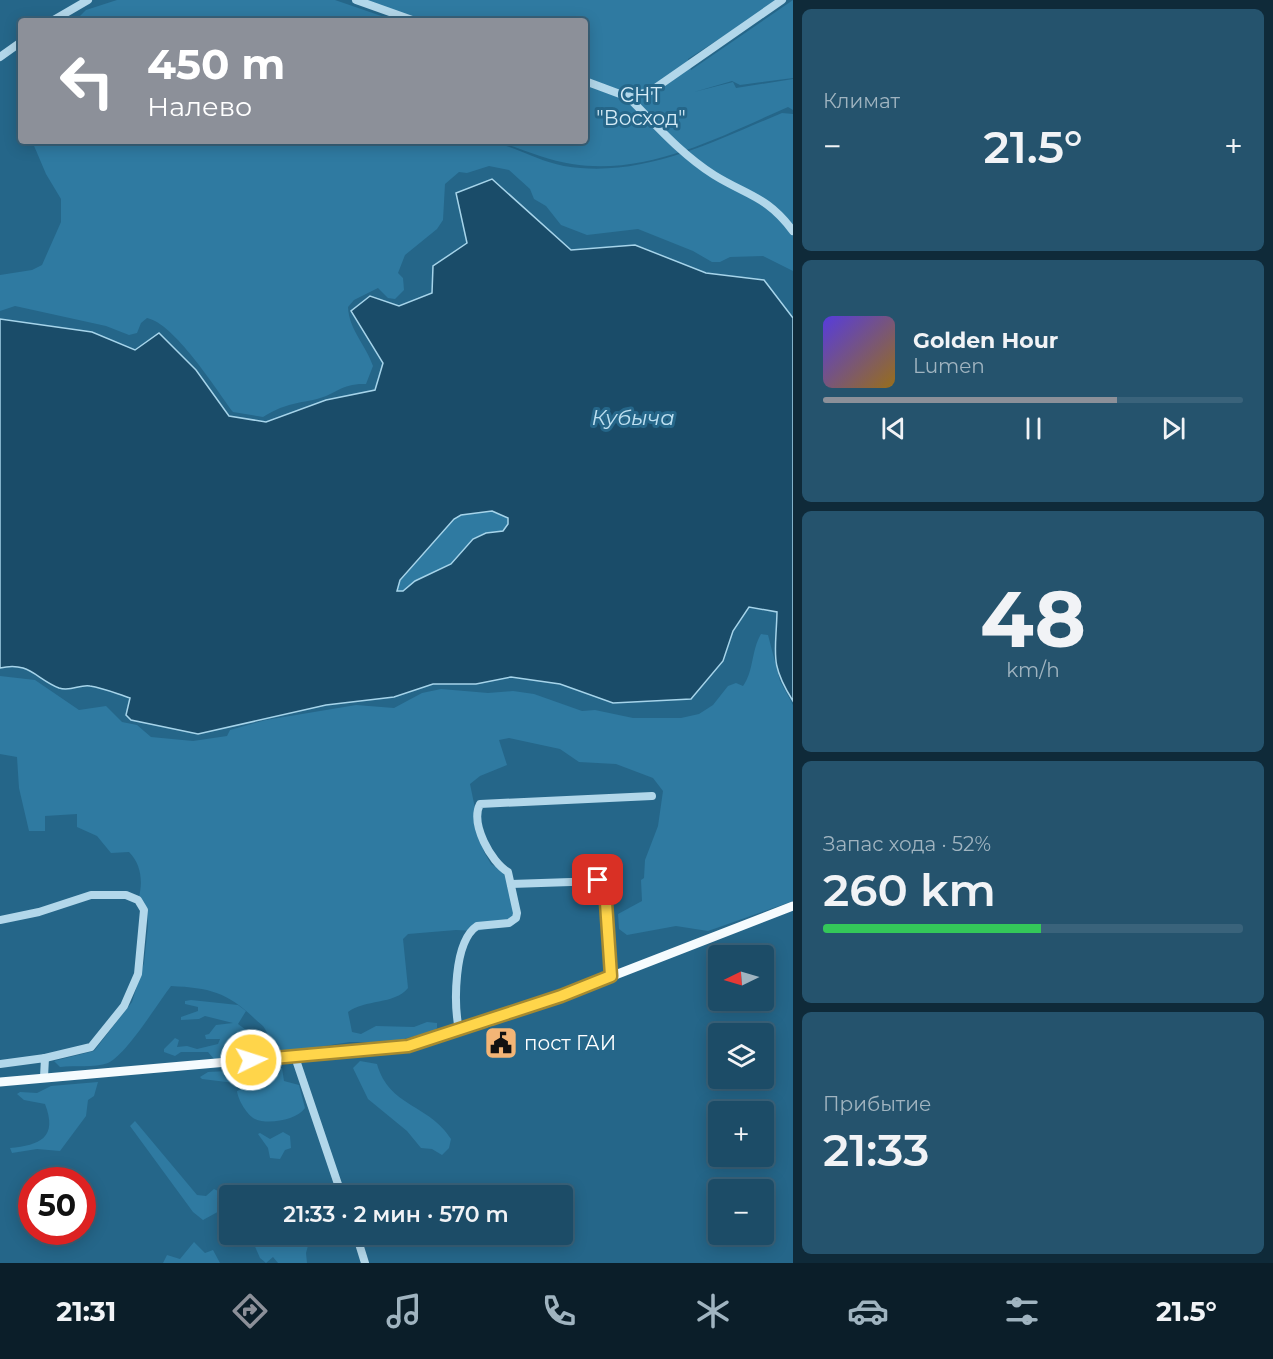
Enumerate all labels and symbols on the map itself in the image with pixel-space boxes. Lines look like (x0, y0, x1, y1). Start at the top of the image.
park label: СНТ "Восход" (596, 83, 686, 130)
water label: Кубыча (591, 405, 675, 430)
pin (572, 854, 623, 905)
north arrow (708, 945, 774, 1011)
public building icon: пост ГАИ (483, 1025, 519, 1061)
position arrow (219, 1028, 283, 1092)
place label: пост ГАИ (524, 1031, 616, 1055)
speed limit sign: 50 (18, 1167, 96, 1245)

